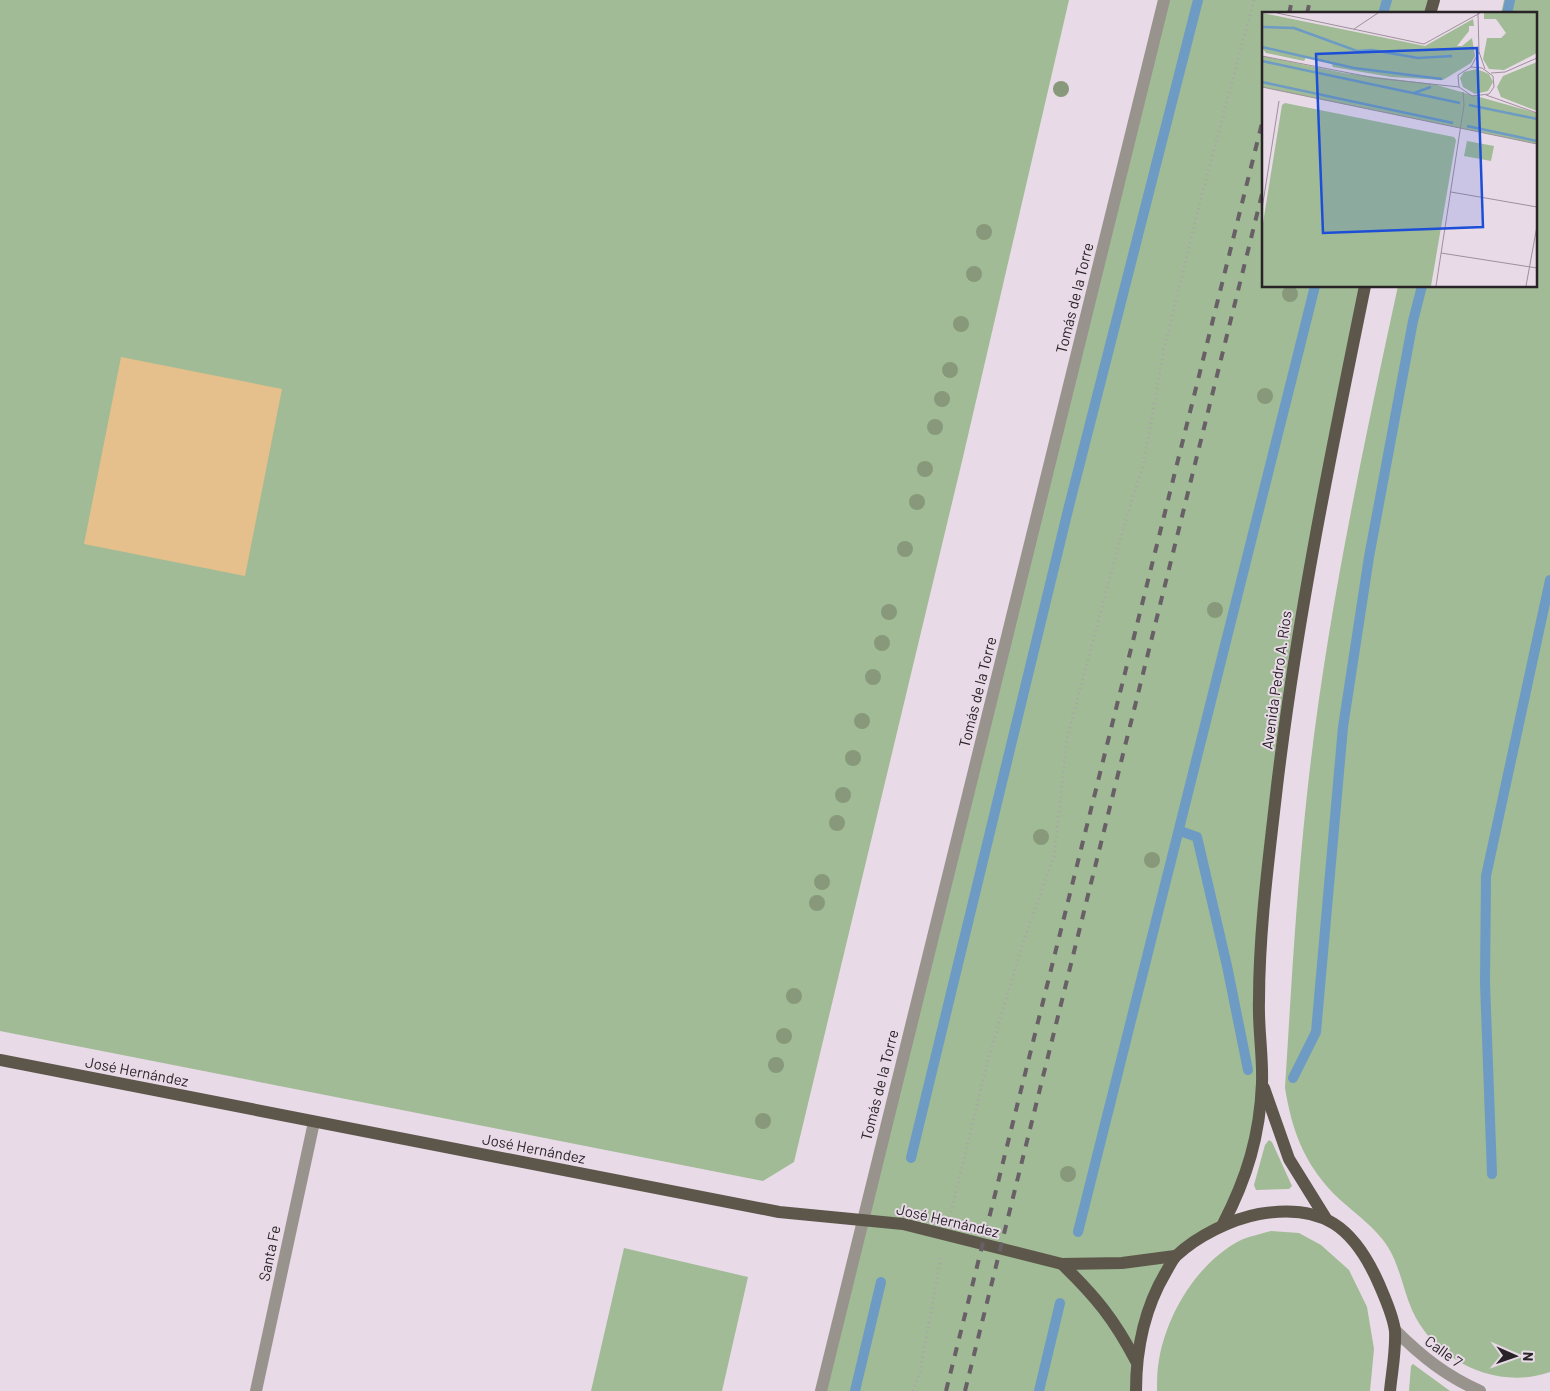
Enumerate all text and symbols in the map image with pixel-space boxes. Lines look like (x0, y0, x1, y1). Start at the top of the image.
inset map (1262, 12, 1538, 288)
street label: Tomás de la Torre (1052, 241, 1096, 355)
street label: Avenida Pedro A. Ríos (1257, 610, 1295, 750)
street label: Tomás de la Torre (955, 635, 999, 749)
street label: Tomás de la Torre (857, 1028, 901, 1142)
street label: José Hernández (84, 1052, 191, 1090)
street label: José Hernández (481, 1129, 588, 1167)
street label: José Hernández (895, 1199, 1001, 1241)
street label: Santa Fe (254, 1223, 284, 1283)
street label: Calle 7 (1422, 1331, 1466, 1371)
north arrow (1490, 1331, 1540, 1381)
text: N (1520, 1352, 1537, 1361)

